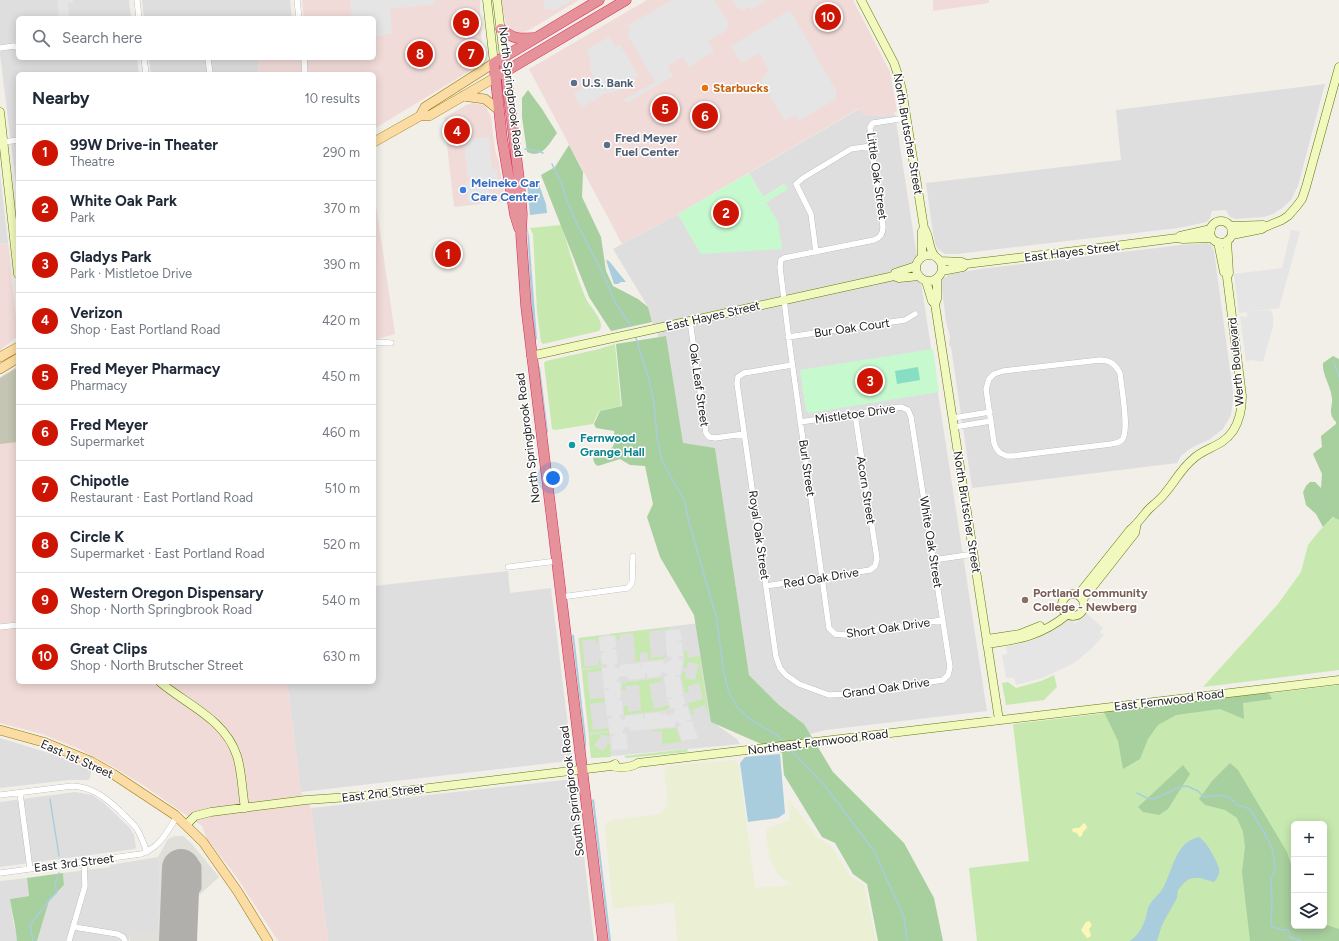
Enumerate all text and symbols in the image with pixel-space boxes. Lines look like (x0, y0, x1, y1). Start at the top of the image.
pin: 10 (815, 2, 841, 32)
pin: 9 (453, 8, 479, 38)
search box (16, 16, 376, 60)
street label: North Springbrook Road (496, 26, 526, 158)
icon: search (30, 27, 52, 49)
text: Search here (62, 29, 142, 47)
pin: 8 (407, 39, 433, 69)
pin: 7 (458, 39, 484, 69)
street label: North Brutscher Street (890, 72, 926, 196)
place label: U.S. Bank (582, 76, 634, 90)
marker: U.S. Bank (569, 78, 579, 88)
place label: Starbucks (713, 81, 769, 95)
marker: Starbucks (700, 83, 710, 93)
text: Nearby (32, 88, 90, 108)
text: 10 results (304, 91, 360, 106)
pin: 5 (652, 94, 678, 124)
pin: 6 (692, 101, 718, 131)
pin: 4 (444, 116, 470, 146)
place label: Fred Meyer Fuel Center (615, 131, 679, 159)
street label: Little Oak Street (864, 131, 890, 221)
text: 99W Drive-in Theater (70, 136, 218, 154)
marker: Fred Meyer Fuel Center (602, 140, 612, 150)
text: 1 (42, 145, 48, 160)
text: 290 m (323, 145, 360, 160)
text: Theatre (70, 154, 115, 169)
place label: Meineke Car Care Center (471, 176, 540, 204)
marker: Meineke Car Care Center (458, 185, 468, 195)
text: White Oak Park (70, 192, 177, 210)
pin: 2 (713, 198, 739, 228)
text: 2 (41, 201, 49, 216)
text: 370 m (323, 201, 360, 216)
text: Park (70, 210, 95, 225)
pin: 1 (435, 239, 461, 269)
street label: East Hayes Street (1023, 239, 1121, 265)
text: Gladys Park (70, 248, 152, 266)
text: 3 (41, 257, 49, 272)
text: 390 m (323, 257, 360, 272)
text: Park · Mistletoe Drive (70, 266, 192, 281)
street label: East Hayes Street (665, 298, 762, 334)
text: Verizon (70, 304, 123, 322)
text: 4 (41, 313, 49, 328)
text: 420 m (322, 313, 360, 328)
street label: Bur Oak Court (813, 316, 891, 340)
street label: Werth Boulevard (1225, 317, 1247, 407)
text: Shop · East Portland Road (70, 322, 220, 337)
street label: Oak Leaf Street (686, 342, 712, 428)
text: Fred Meyer Pharmacy (70, 360, 220, 378)
pin: 3 (857, 366, 883, 396)
text: 5 (41, 369, 49, 384)
text: 450 m (322, 369, 360, 384)
street label: North Springbrook Road (513, 372, 543, 504)
text: Pharmacy (70, 378, 127, 393)
street label: Mistletoe Drive (814, 401, 897, 427)
text: Fred Meyer (70, 416, 148, 434)
text: 6 (41, 425, 49, 440)
text: 460 m (322, 425, 360, 440)
place label: Fernwood Grange Hall (580, 431, 645, 459)
text: Supermarket (70, 434, 145, 449)
street label: Burl Street (796, 439, 818, 498)
marker: Fernwood Grange Hall (567, 440, 577, 450)
street label: North Brutscher Street (950, 450, 984, 574)
street label: Acorn Street (854, 455, 878, 526)
your location (543, 468, 563, 488)
text: Chipotle (70, 472, 129, 490)
text: 7 (41, 481, 49, 496)
text: 510 m (325, 481, 360, 496)
street label: Royal Oak Street (746, 489, 772, 581)
text: Restaurant · East Portland Road (70, 490, 253, 505)
street label: White Oak Street (917, 495, 945, 589)
text: Circle K (70, 528, 124, 546)
text: 8 (41, 537, 49, 552)
text: 520 m (323, 537, 360, 552)
text: Supermarket · East Portland Road (70, 546, 265, 561)
street label: Red Oak Drive (782, 565, 860, 591)
text: Western Oregon Dispensary (70, 584, 264, 602)
place label: Portland Community College - Newberg (1033, 586, 1148, 614)
text: 9 (41, 593, 49, 608)
text: 540 m (322, 593, 360, 608)
marker: Portland Community College - Newberg (1020, 595, 1030, 605)
text: Shop · North Springbrook Road (70, 602, 252, 617)
street label: Short Oak Drive (845, 615, 931, 641)
text: Great Clips (70, 640, 147, 658)
text: 10 (38, 649, 52, 664)
text: 630 m (323, 649, 360, 664)
text: Shop · North Brutscher Street (70, 658, 244, 673)
street label: Grand Oak Drive (841, 675, 931, 701)
street label: East Fernwood Road (1113, 686, 1225, 714)
street label: South Springbrook Road (557, 725, 587, 857)
street label: Northeast Fernwood Road (747, 726, 889, 758)
street label: East 1st Street (39, 737, 116, 781)
street label: East 2nd Street (341, 781, 426, 805)
map controls (1291, 821, 1327, 929)
button: + (1291, 821, 1327, 857)
street label: East 3rd Street (33, 851, 115, 875)
button: − (1291, 857, 1327, 893)
button: layers (1291, 893, 1327, 929)

